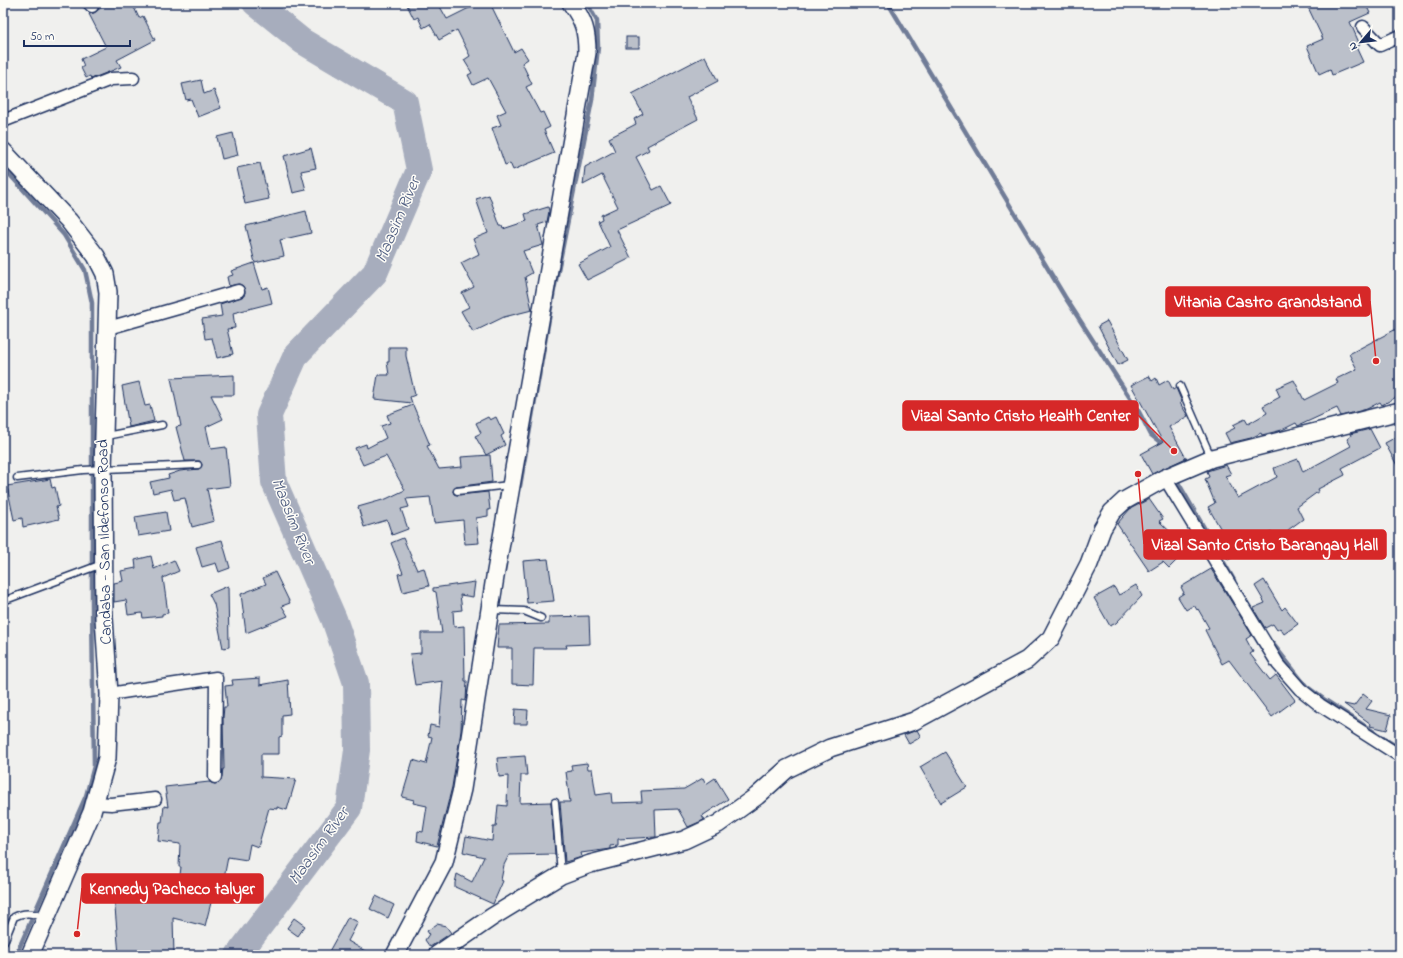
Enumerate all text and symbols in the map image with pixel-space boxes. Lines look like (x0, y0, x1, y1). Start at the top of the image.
scale bar (24, 22, 130, 48)
north arrow (1341, 22, 1381, 62)
text: 50 m (30, 28, 54, 46)
text: N (1344, 39, 1362, 53)
water label: Maasim River (369, 171, 428, 266)
callout: Vitania Castro Grandstand (1166, 287, 1370, 316)
text: Vitania Castro Grandstand (1173, 290, 1362, 315)
callout: Vizal Santo Cristo Health Center (903, 401, 1138, 430)
text: Vizal Santo Cristo Health Center (910, 404, 1131, 429)
street label: Candaba - San Ildefonso Road (91, 439, 119, 645)
water label: Maasim River (265, 474, 323, 570)
callout: Vizal Santo Cristo Barangay Hall (1144, 530, 1386, 559)
text: Vizal Santo Cristo Barangay Hall (1151, 533, 1378, 560)
water label: Maasim River (282, 800, 357, 890)
callout: Kennedy Pacheco talyer (82, 874, 263, 903)
text: Kennedy Pacheco talyer (89, 877, 255, 904)

